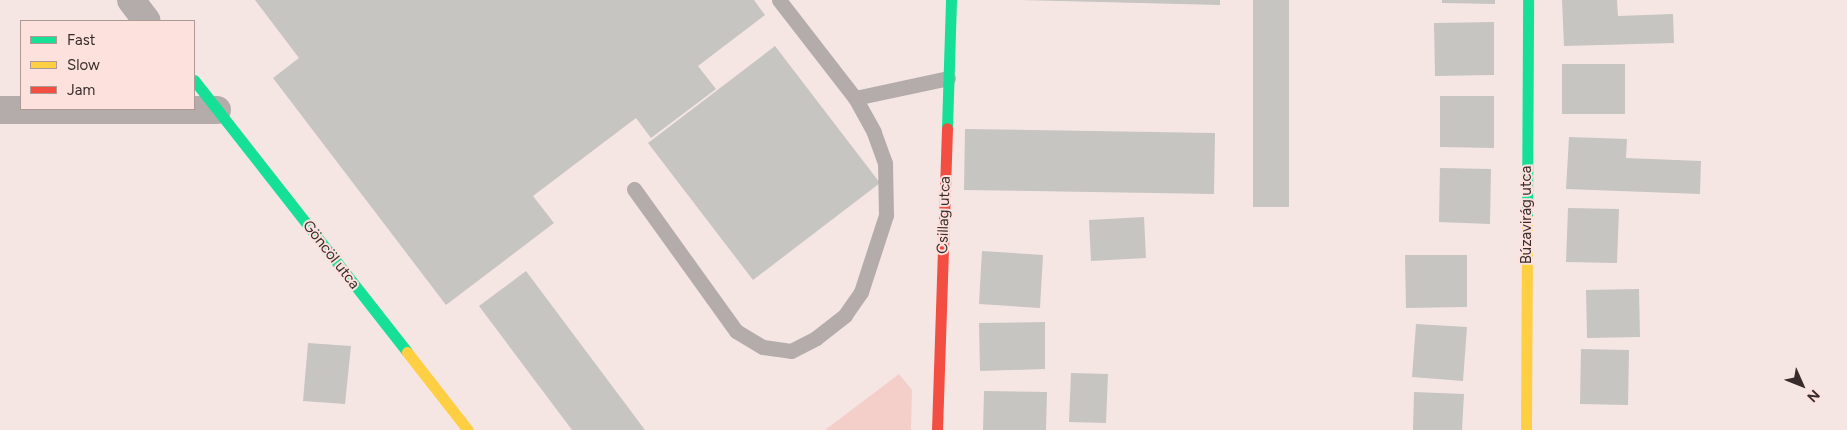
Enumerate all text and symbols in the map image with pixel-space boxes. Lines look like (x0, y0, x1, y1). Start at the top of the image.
legend (20, 20, 195, 110)
text: Fast (67, 31, 95, 49)
text: Slow (67, 56, 100, 74)
text: Jam (67, 81, 95, 99)
street label: Búzavirág utca (1518, 166, 1536, 264)
street label: Csillag utca (934, 176, 954, 254)
street label: Göncöl utca (299, 217, 363, 293)
north arrow (1777, 360, 1827, 410)
text: N (1803, 386, 1823, 406)

